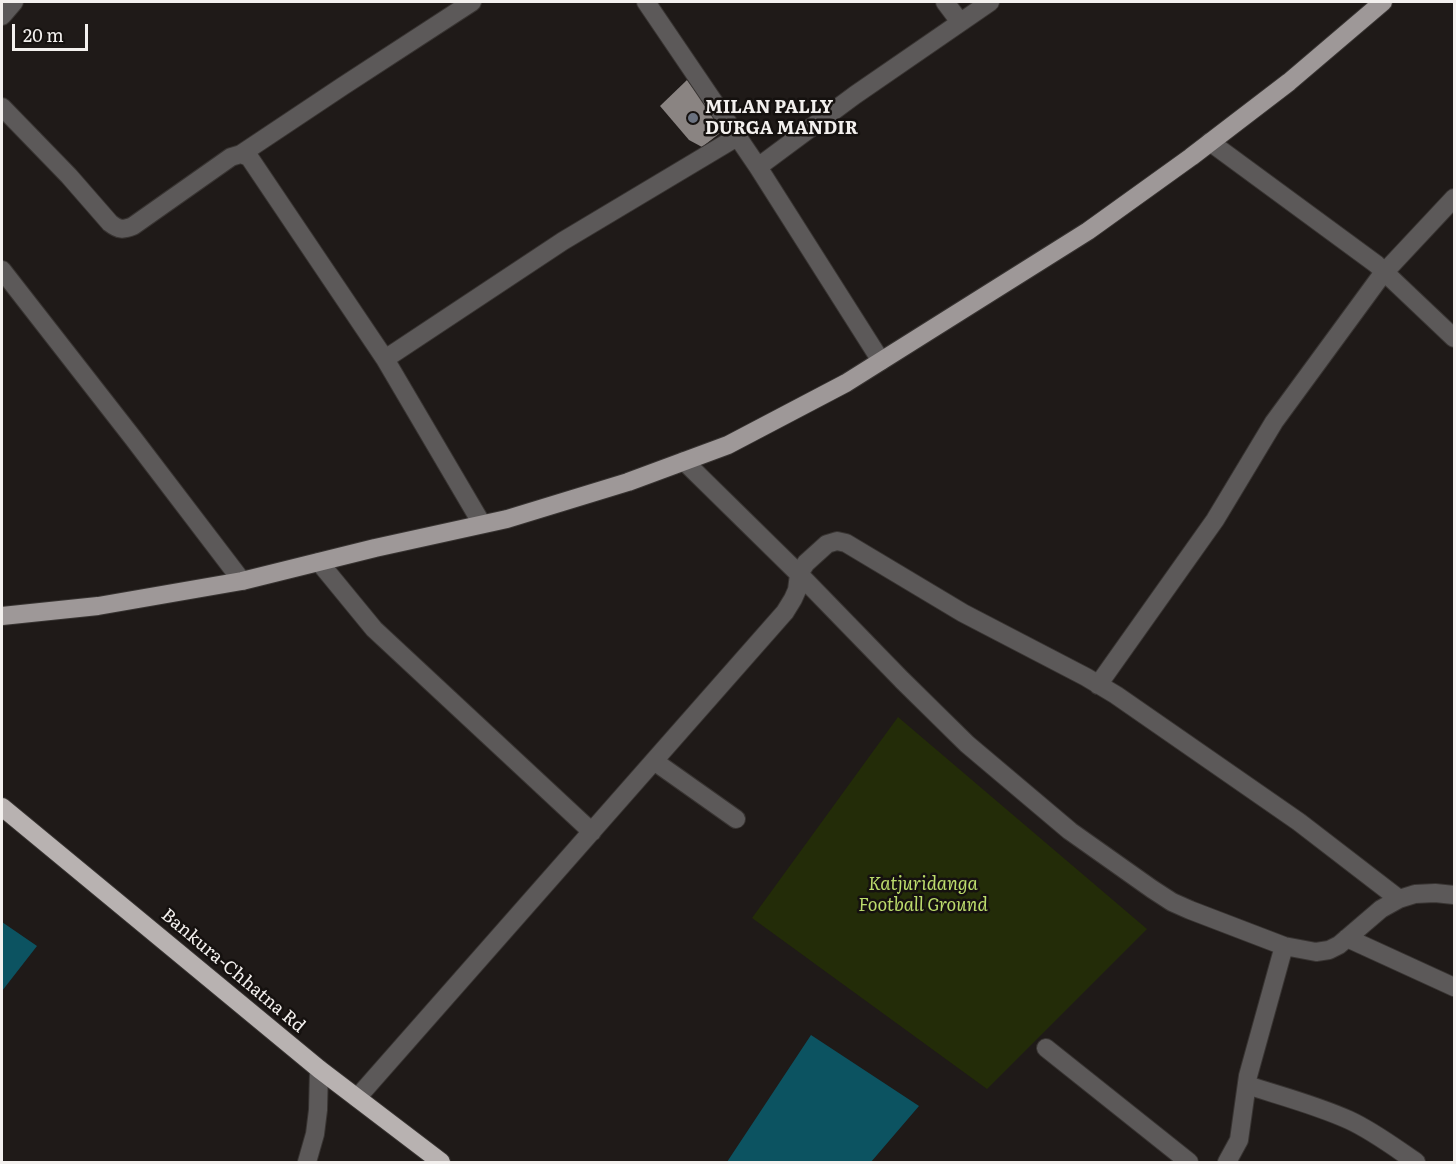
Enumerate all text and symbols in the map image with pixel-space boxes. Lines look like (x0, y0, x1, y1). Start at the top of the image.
scale bar (15, 12, 92, 50)
text: 20 m (23, 21, 64, 48)
place label: MILAN PALLY DURGA MANDIR (705, 97, 858, 140)
marker: MILAN PALLY DURGA MANDIR (686, 111, 700, 125)
park label: Katjuridanga Football Ground (858, 874, 988, 916)
street label: Bankura-Chhatna Rd (157, 905, 309, 1037)

